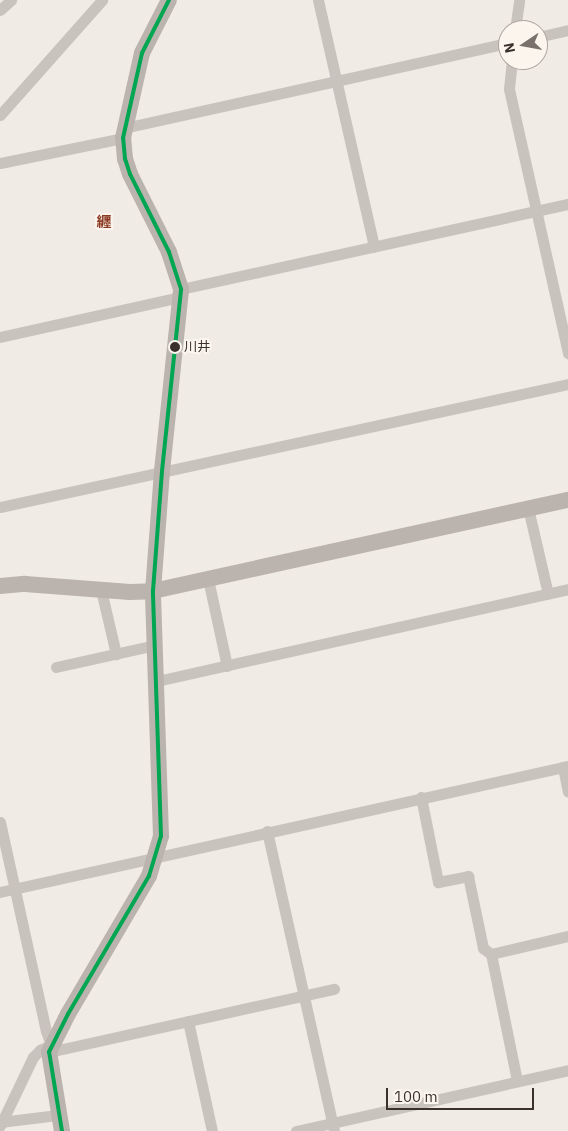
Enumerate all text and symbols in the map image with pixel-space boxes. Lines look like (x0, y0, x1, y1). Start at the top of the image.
north arrow (498, 20, 548, 70)
text: N (499, 41, 519, 55)
district label: 纒 (97, 213, 111, 231)
place label: 川井 (184, 339, 210, 355)
marker: 川井 (170, 342, 180, 352)
scale bar (388, 1078, 536, 1110)
text: 100 m (394, 1087, 438, 1106)

